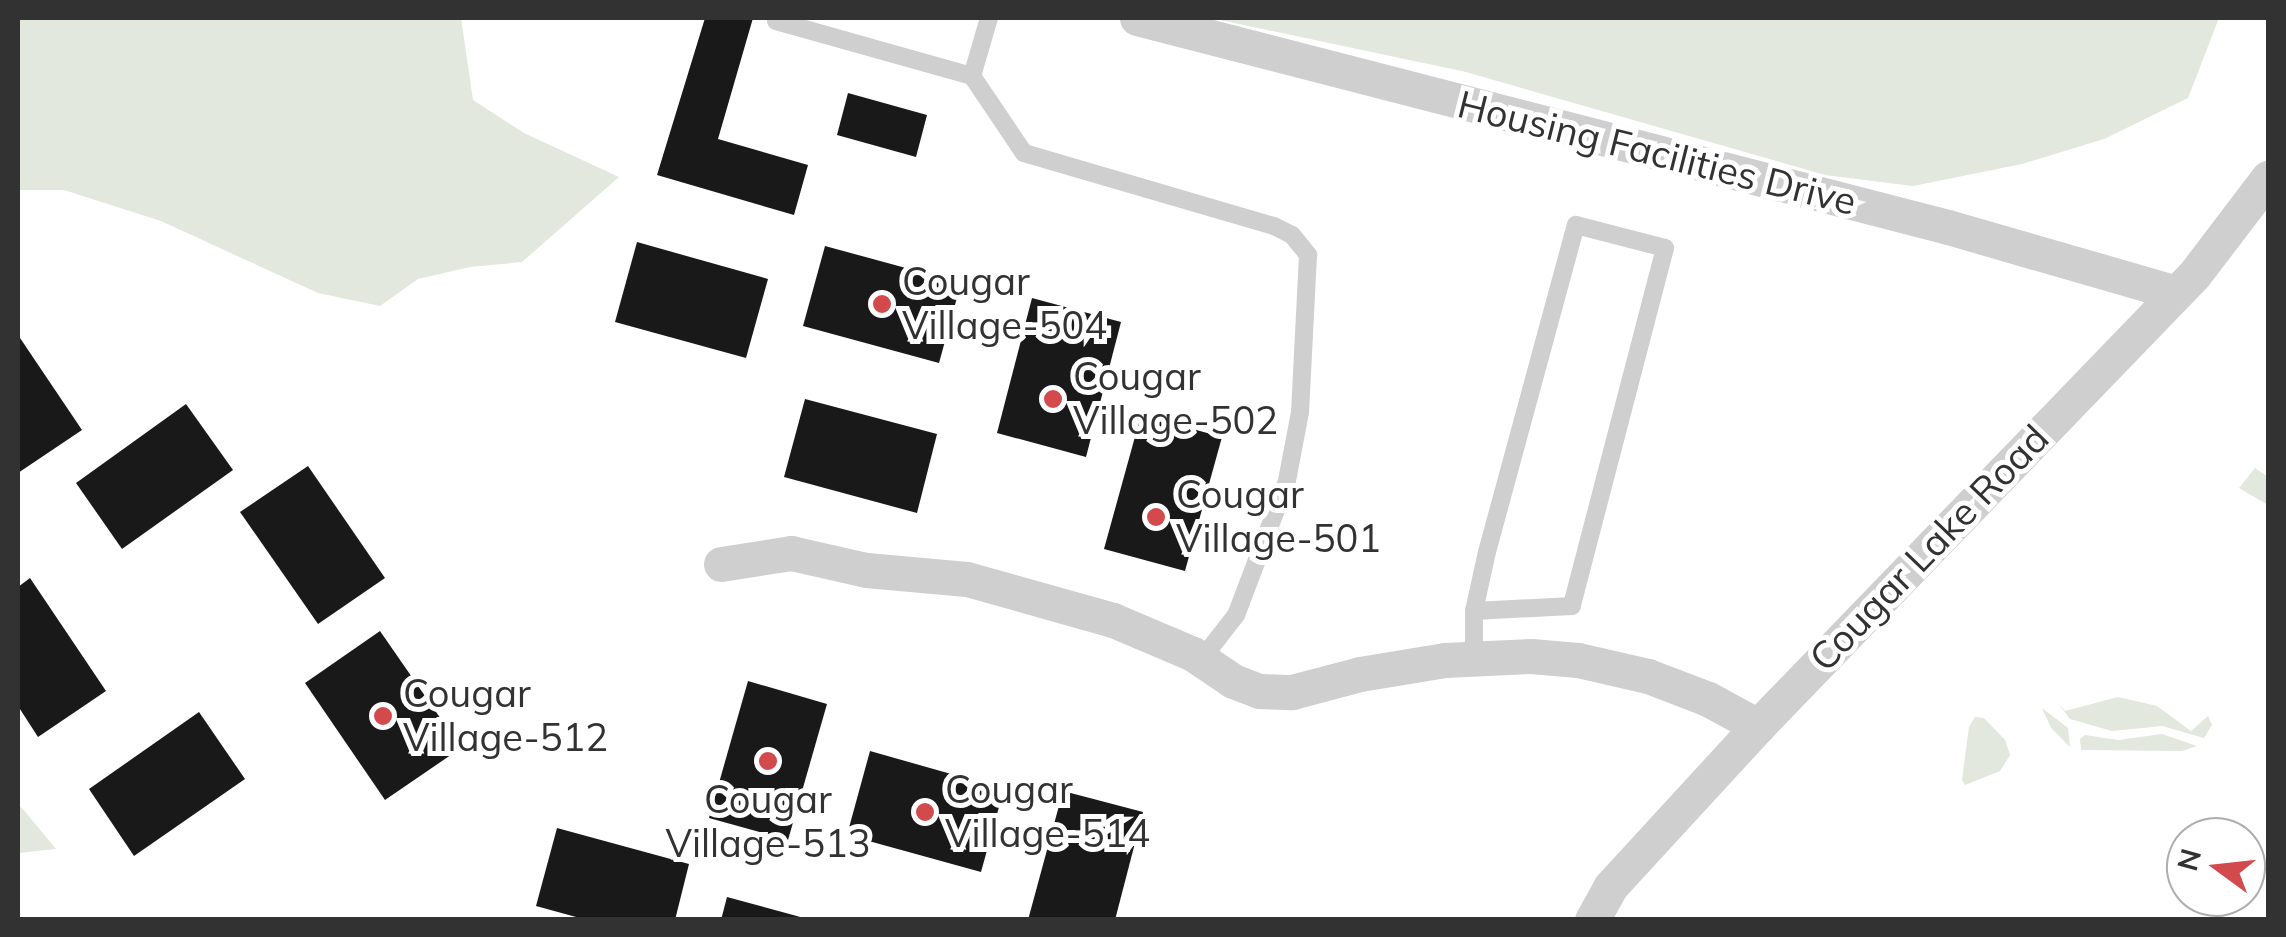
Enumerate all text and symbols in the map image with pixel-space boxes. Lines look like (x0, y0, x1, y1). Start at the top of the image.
street label: Housing Facilities Drive (1453, 81, 1861, 225)
place label: Cougar Village-504 (902, 259, 1107, 348)
marker: Cougar Village-504 (871, 293, 893, 315)
place label: Cougar Village-502 (1073, 354, 1278, 444)
marker: Cougar Village-502 (1042, 388, 1064, 410)
street label: Cougar Lake Road (1800, 416, 2058, 680)
place label: Cougar Village-501 (1176, 472, 1381, 562)
marker: Cougar Village-501 (1145, 506, 1167, 528)
place label: Cougar Village-512 (403, 671, 608, 761)
marker: Cougar Village-512 (372, 705, 394, 727)
marker: Cougar Village-513 (757, 750, 779, 772)
place label: Cougar Village-514 (945, 767, 1150, 856)
place label: Cougar Village-513 (665, 777, 871, 866)
marker: Cougar Village-514 (914, 801, 936, 823)
north arrow (2166, 817, 2266, 917)
text: N (2169, 845, 2208, 874)

